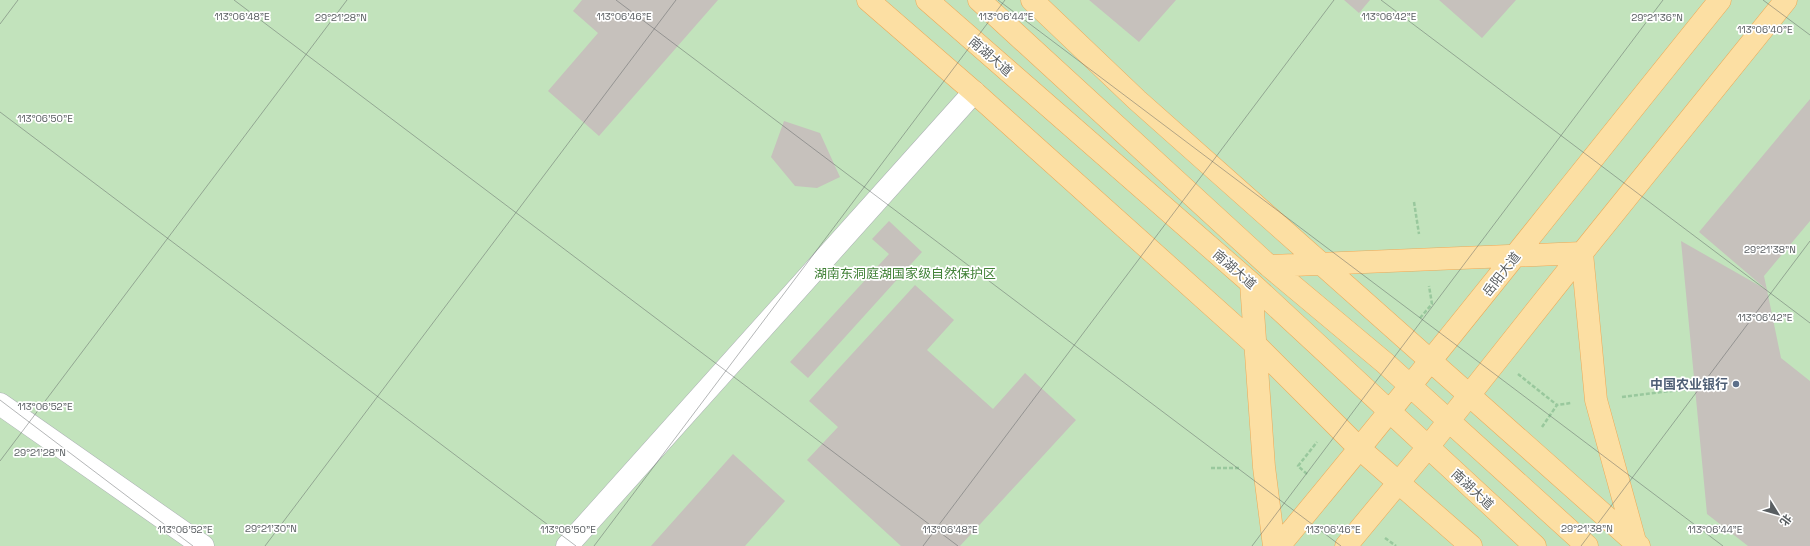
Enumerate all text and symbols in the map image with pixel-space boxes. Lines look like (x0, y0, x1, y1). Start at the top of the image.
text: 113°06'48"E (214, 10, 270, 23)
text: 113°06'46"E (596, 10, 652, 23)
text: 113°06'44"E (979, 10, 1034, 23)
text: 113°06'42"E (1362, 10, 1417, 23)
text: 29°21'28"N (315, 11, 367, 24)
text: 29°21'36"N (1631, 11, 1683, 24)
text: 113°06'40"E (1737, 23, 1793, 36)
street label: 南湖大道 (965, 33, 1016, 80)
text: 113°06'50"E (17, 112, 73, 125)
text: 29°21'38"N (1744, 243, 1796, 256)
street label: 南湖大道 (1209, 246, 1260, 293)
street label: 岳阳大道 (1479, 249, 1524, 300)
park label: 湖南东洞庭湖国家级自然保护区 (814, 265, 996, 282)
text: 113°06'42"E (1738, 311, 1793, 324)
place label: 中国农业银行 (1650, 376, 1728, 393)
marker: 中国农业银行 (1731, 379, 1741, 389)
text: 113°06'52"E (17, 400, 73, 413)
text: 29°21'28"N (14, 446, 66, 459)
street label: 南湖大道 (1448, 465, 1497, 513)
north arrow (1758, 494, 1798, 534)
text: 北 (1777, 511, 1795, 529)
text: 29°21'30"N (245, 522, 297, 535)
text: 29°21'38"N (1561, 522, 1613, 535)
text: 113°06'52"E (157, 523, 213, 536)
text: 113°06'50"E (540, 523, 596, 536)
text: 113°06'48"E (922, 523, 978, 536)
text: 113°06'46"E (1305, 523, 1361, 536)
text: 113°06'44"E (1688, 523, 1743, 536)

